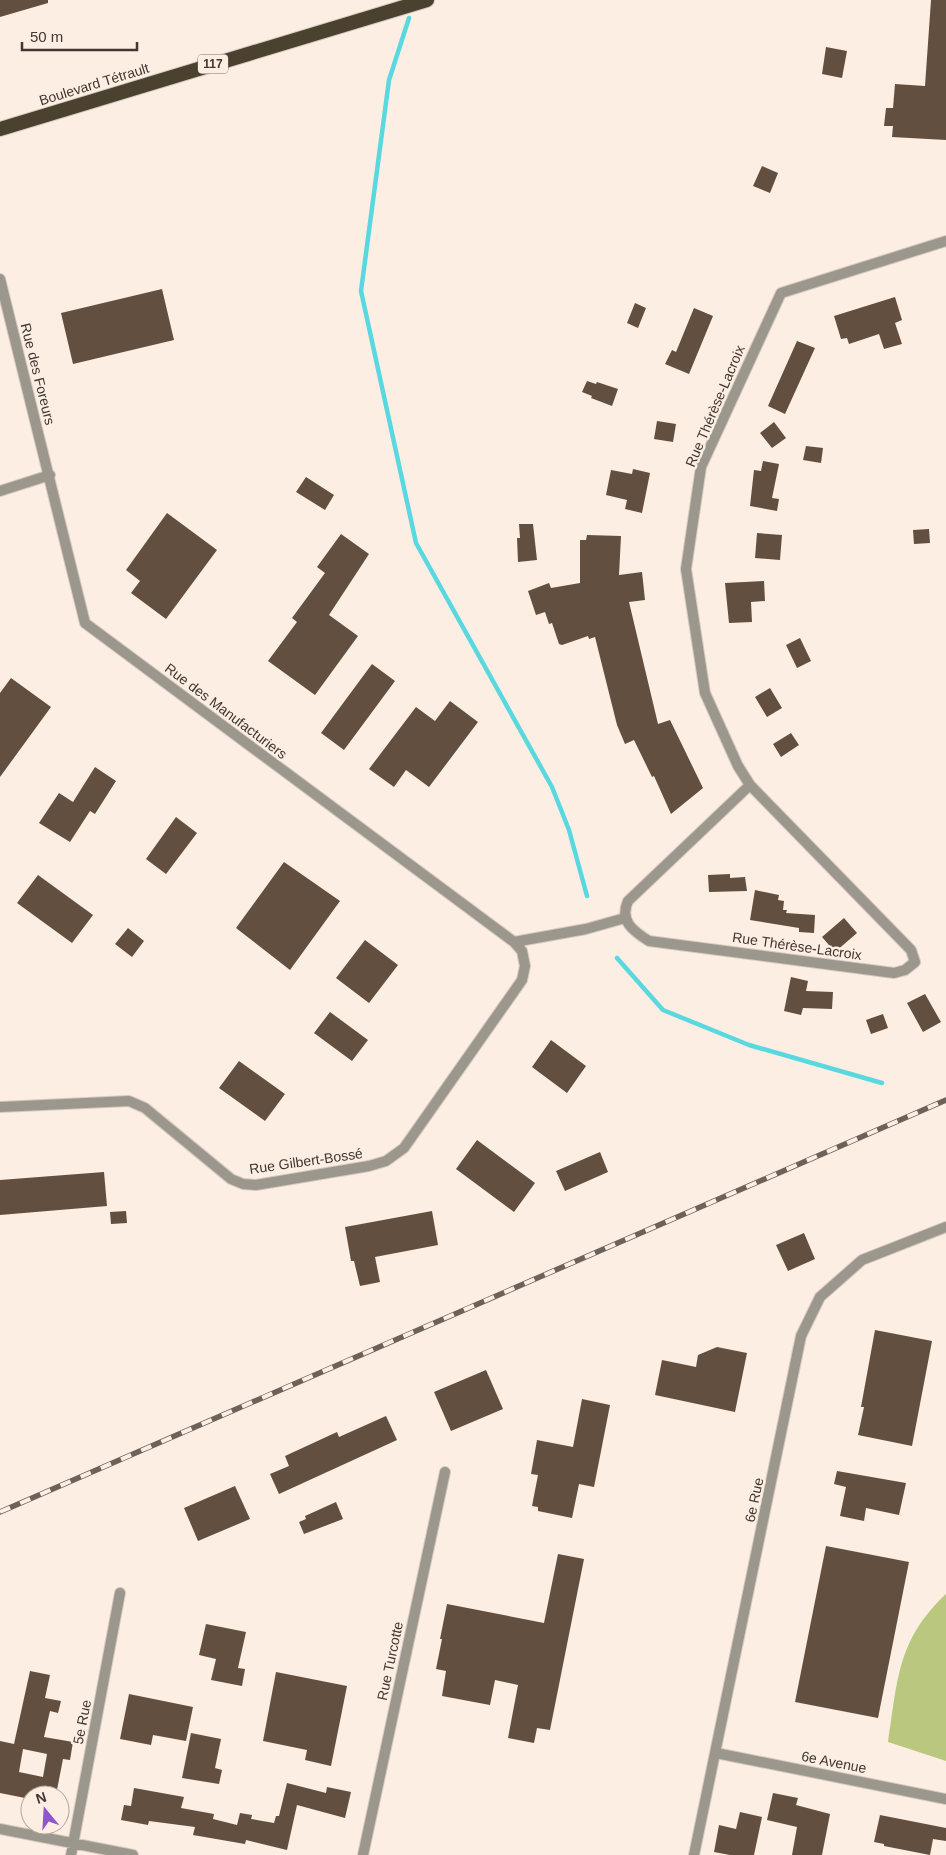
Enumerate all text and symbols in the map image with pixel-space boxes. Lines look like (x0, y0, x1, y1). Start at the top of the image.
scale bar (22, 20, 138, 52)
text: 50 m (30, 28, 63, 45)
road number: 117 (198, 54, 228, 74)
street label: Boulevard Tétrault (37, 60, 151, 108)
street label: Rue des Foreurs (18, 321, 58, 427)
street label: Rue Thérèse-Lacroix (682, 343, 748, 469)
street label: Rue des Manufacturiers (162, 660, 290, 762)
street label: Rue Thérèse-Lacroix (731, 929, 863, 963)
street label: Rue Gilbert-Bossé (248, 1145, 364, 1177)
street label: 6e Rue (741, 1476, 767, 1524)
street label: Rue Turcotte (374, 1620, 406, 1702)
street label: 5e Rue (70, 1698, 94, 1746)
street label: 6e Avenue (800, 1748, 868, 1776)
north arrow (20, 1785, 70, 1835)
text: N (34, 1788, 48, 1807)

